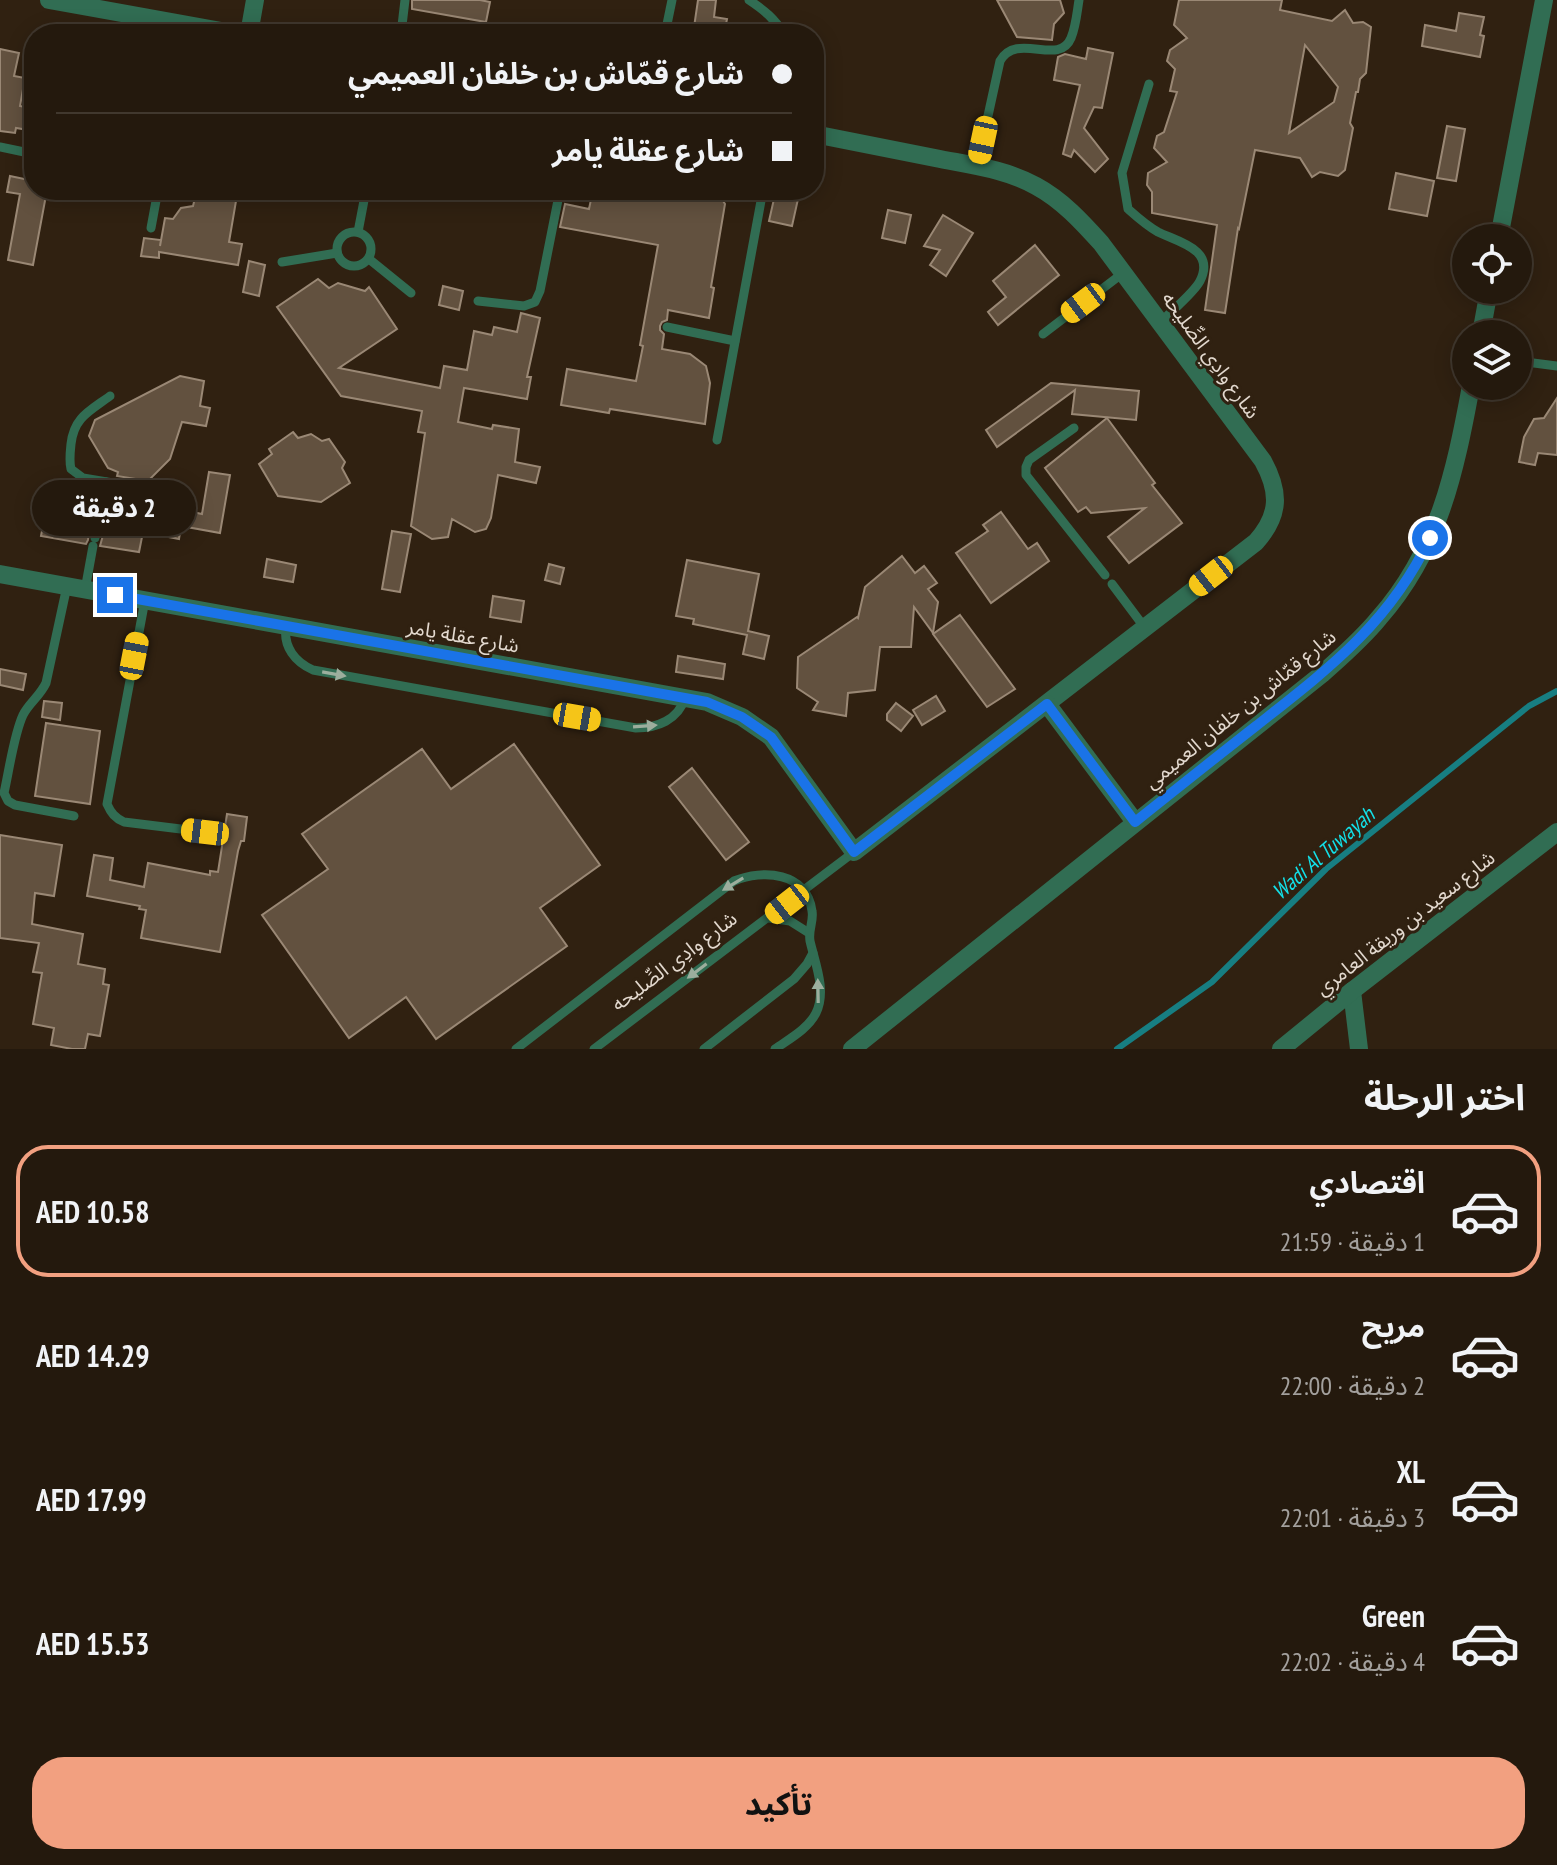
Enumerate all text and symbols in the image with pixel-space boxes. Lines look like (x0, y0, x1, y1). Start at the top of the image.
text: شارع قمّاش بن خلفان العميمي (348, 53, 744, 92)
car (966, 114, 1000, 166)
text: شارع عقلة يامر (552, 130, 744, 169)
map controls (1452, 224, 1532, 400)
button: locate (1452, 224, 1532, 304)
car (1057, 279, 1109, 327)
street label: شارع وادِي الصِّليحه (1154, 286, 1266, 425)
button: layers (1452, 320, 1532, 400)
callout: 2 دقيقة (33, 479, 197, 535)
text: 2 دقيقة (72, 491, 156, 524)
route start (1412, 520, 1448, 556)
car (1185, 552, 1237, 600)
route end (97, 577, 133, 613)
street label: شارع عقلة يامر (404, 613, 521, 661)
street label: شارع قمّاش بن خلفان العميمي (1139, 624, 1343, 796)
car (118, 630, 150, 682)
one-way arrow (322, 668, 347, 680)
car (551, 701, 603, 733)
one-way arrow (633, 719, 658, 732)
water label: Wadi Al Tuwayah (1266, 800, 1381, 905)
car (180, 817, 230, 847)
street label: شارع سعيد بن وريقة العامري (1310, 845, 1502, 1003)
one-way arrow (722, 877, 744, 891)
car (761, 880, 813, 928)
street label: شارع وادِي الصِّليحه (606, 905, 744, 1019)
one-way arrow (687, 963, 708, 979)
one-way arrow (812, 977, 825, 1003)
text: اختر الرحلة (1364, 1073, 1525, 1120)
text: اقتصادي (1310, 1162, 1425, 1201)
icon: car (1449, 1175, 1521, 1247)
text: AED 10.58 (36, 1192, 150, 1231)
text: 1 دقيقة · 21:59 (1280, 1225, 1425, 1258)
text: مريح (1362, 1306, 1425, 1345)
icon: car (1449, 1319, 1521, 1391)
text: AED 14.29 (36, 1336, 150, 1375)
text: 2 دقيقة · 22:00 (1280, 1369, 1425, 1402)
text: XL (1396, 1452, 1425, 1491)
icon: car (1449, 1463, 1521, 1535)
text: AED 17.99 (36, 1480, 147, 1519)
text: 3 دقيقة · 22:01 (1280, 1501, 1425, 1534)
text: Green (1362, 1596, 1425, 1635)
icon: car (1449, 1607, 1521, 1679)
text: AED 15.53 (36, 1624, 150, 1663)
text: 4 دقيقة · 22:02 (1280, 1645, 1425, 1678)
button: تأكيد (32, 1757, 1525, 1849)

